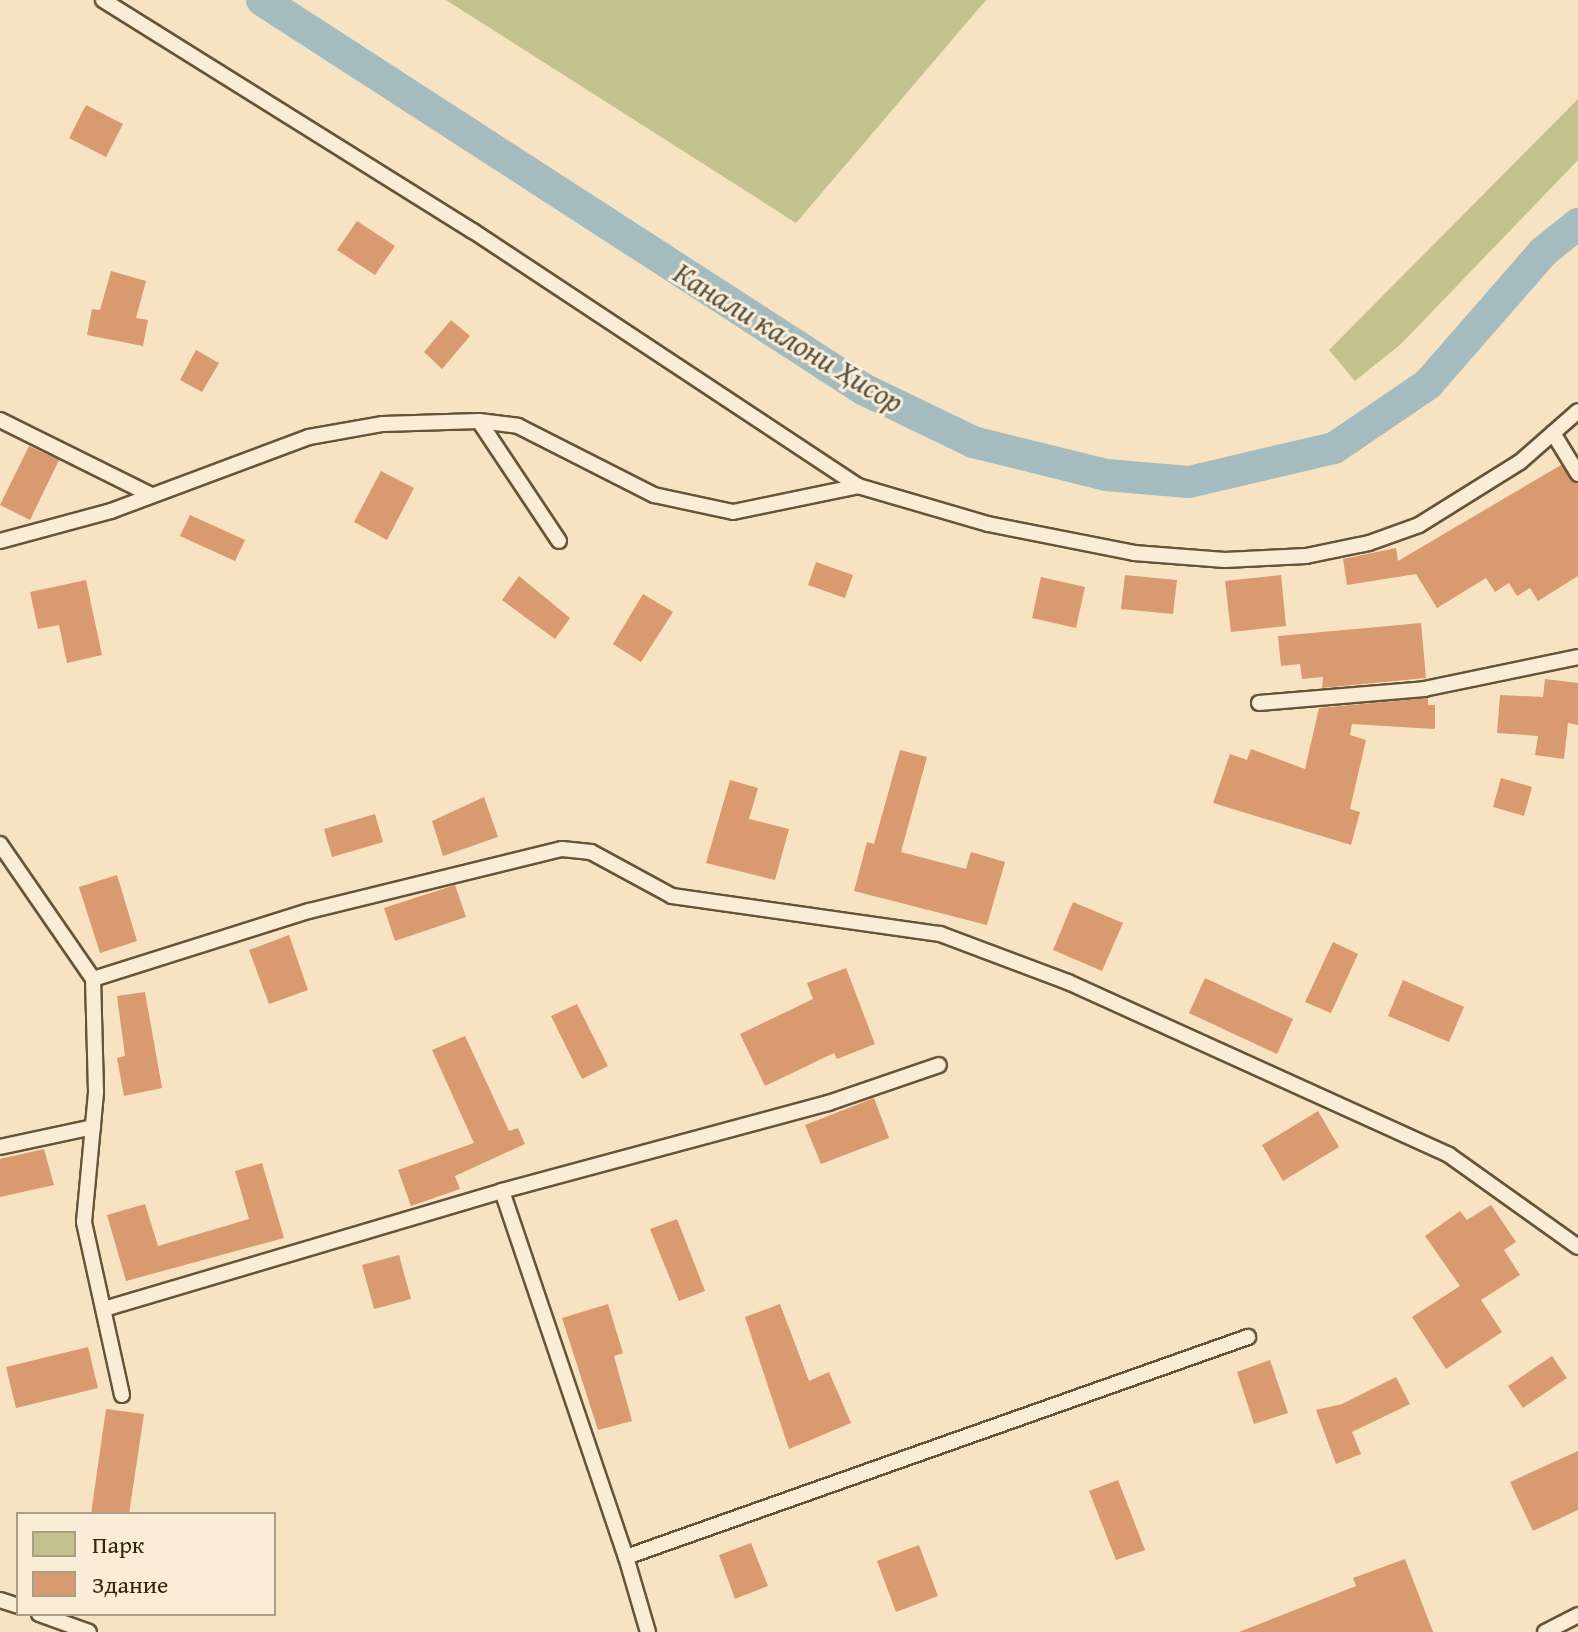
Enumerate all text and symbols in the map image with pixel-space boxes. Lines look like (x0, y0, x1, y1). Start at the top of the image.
water label: Канали калони Ҳисор (668, 254, 910, 420)
legend (16, 1512, 276, 1616)
text: Парк (92, 1527, 144, 1562)
text: Здание (92, 1567, 168, 1602)

